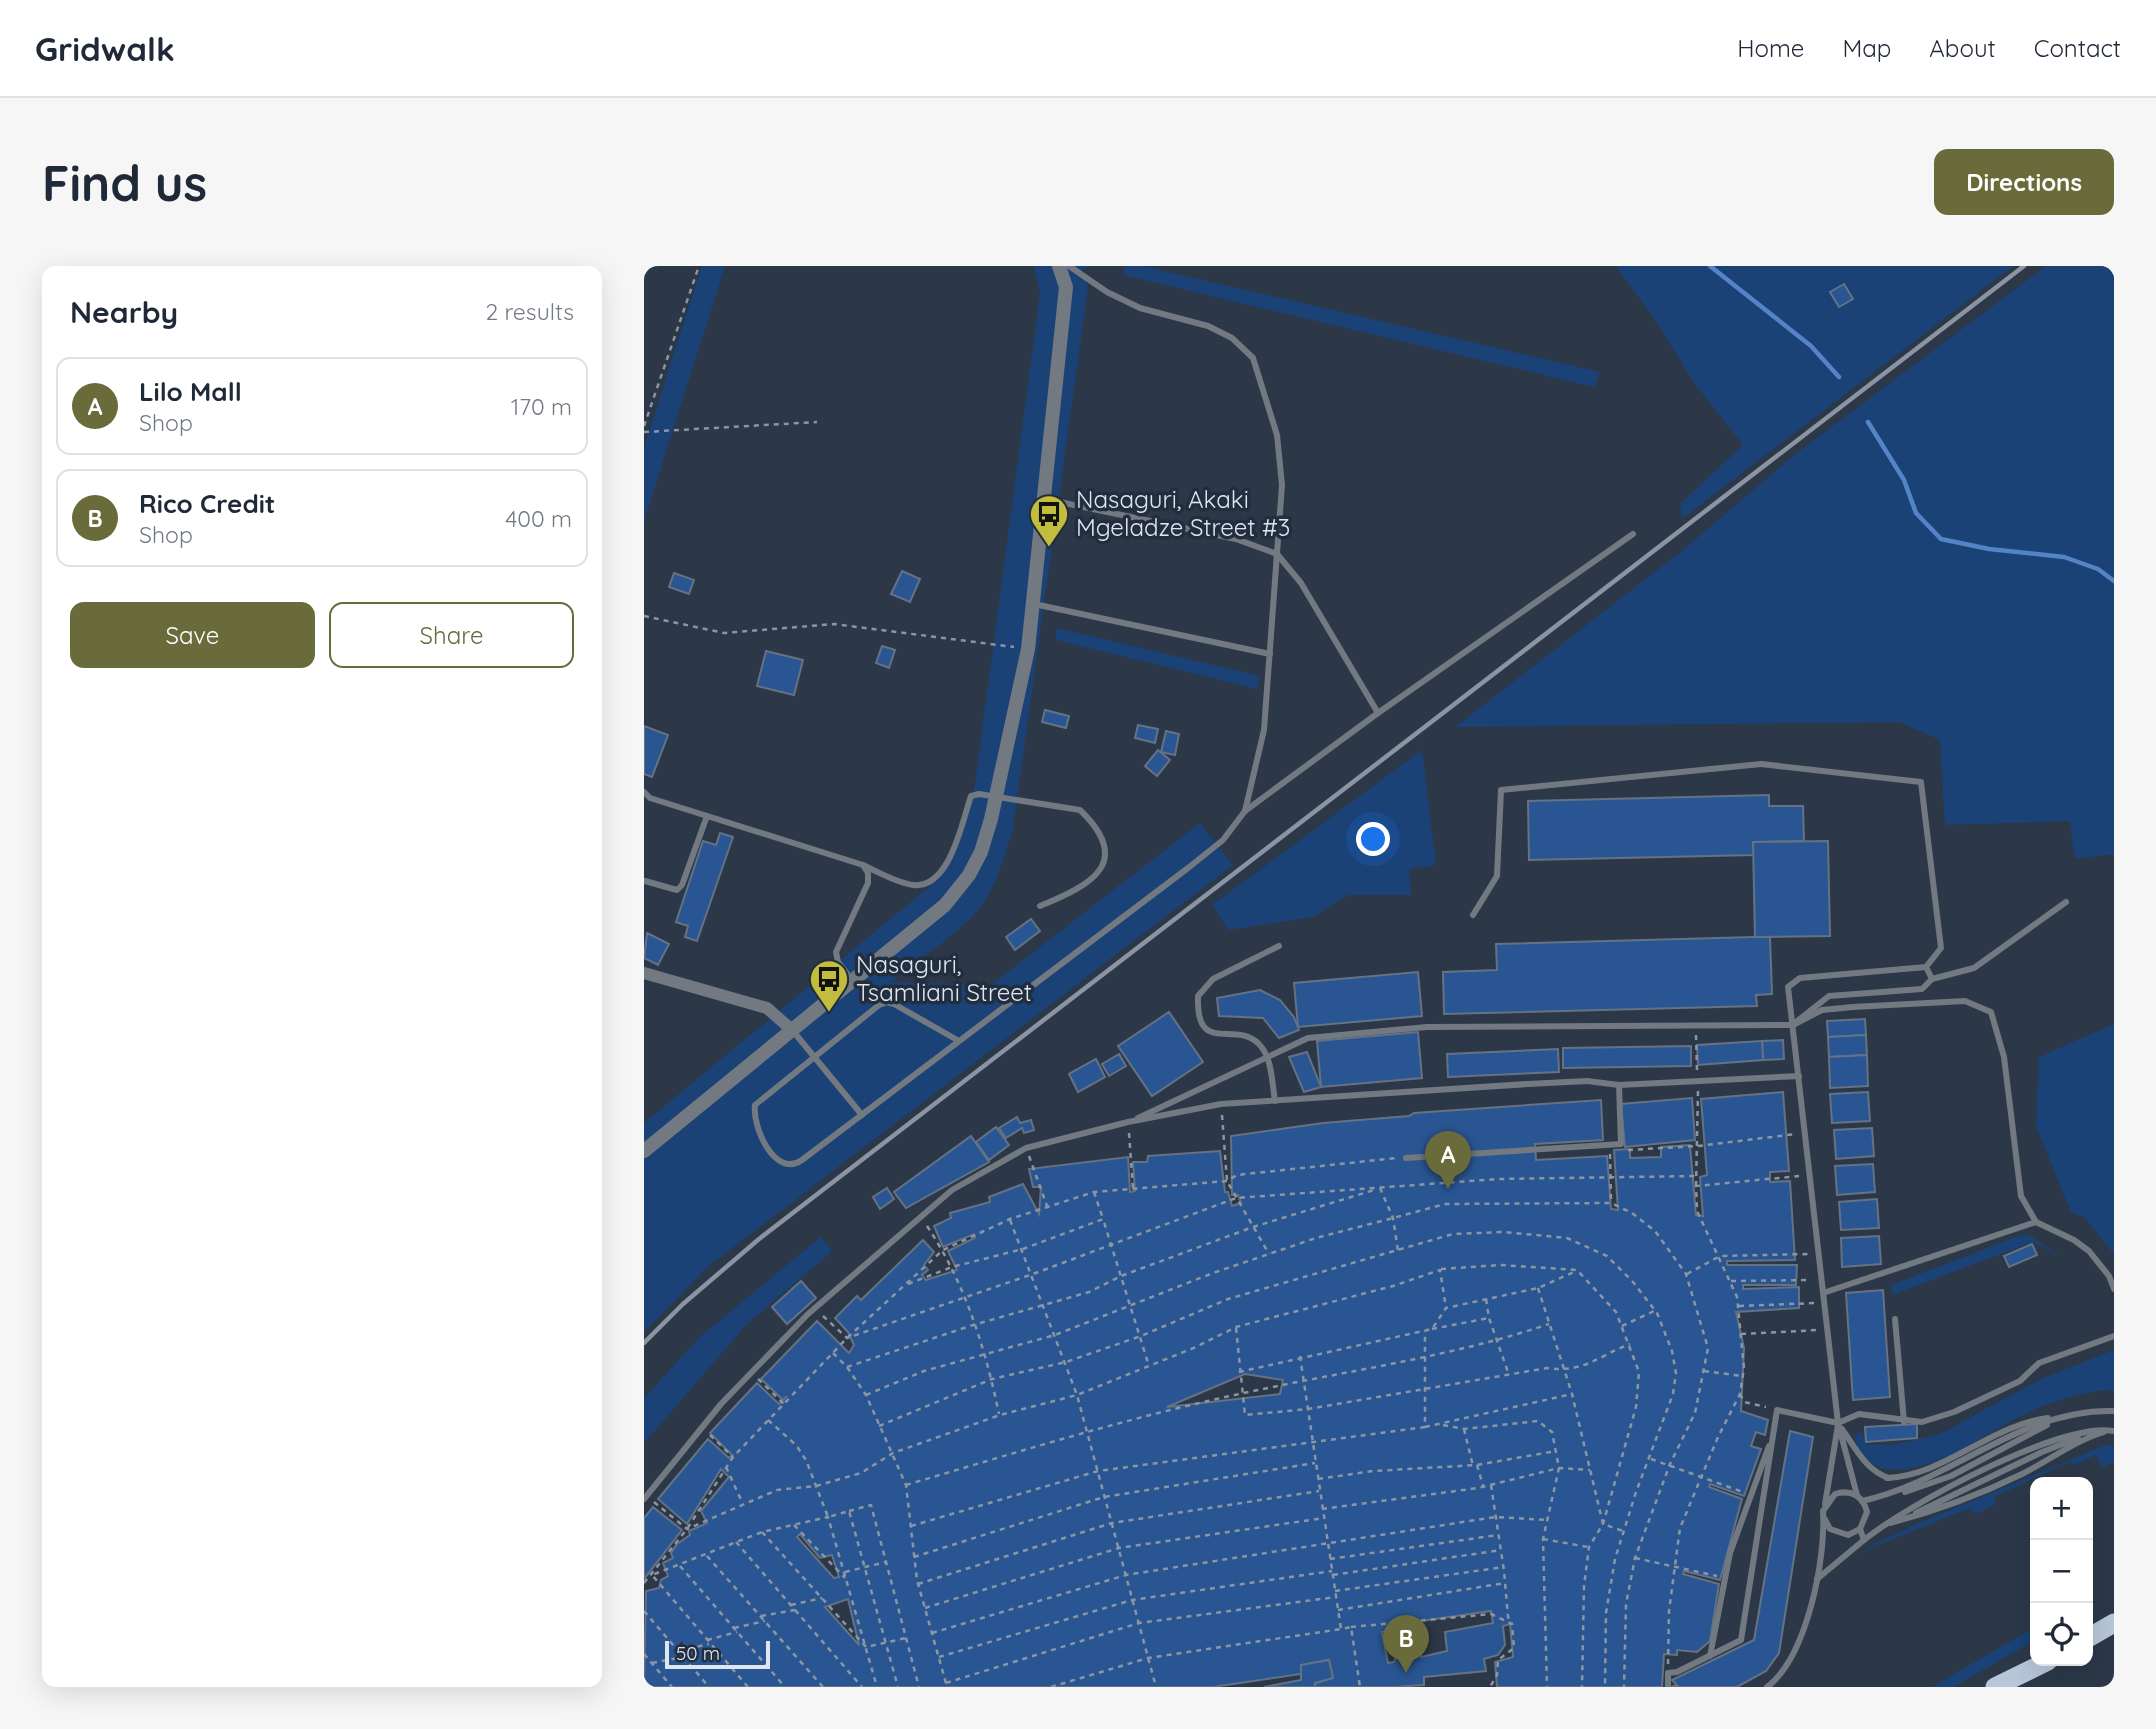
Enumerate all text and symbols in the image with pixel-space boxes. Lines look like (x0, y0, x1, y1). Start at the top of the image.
text: Gridwalk (35, 28, 175, 69)
text: Home (1737, 33, 1804, 63)
text: Map (1842, 33, 1891, 63)
text: About (1929, 33, 1996, 63)
text: Contact (2034, 33, 2121, 63)
button: Directions (1934, 149, 2114, 215)
text: Find us (42, 152, 207, 213)
text: Nearby (70, 293, 178, 331)
text: 2 results (485, 297, 574, 326)
text: Lilo Mall (139, 375, 242, 408)
text: A (88, 392, 102, 421)
text: 170 m (511, 392, 572, 421)
text: Shop (139, 408, 193, 437)
place label: Nasaguri, Akaki Mgeladze Street #3 (1076, 484, 1290, 542)
text: Rico Credit (139, 487, 275, 520)
bus stop icon: Nasaguri, Akaki Mgeladze Street #3 (1028, 493, 1070, 548)
text: B (87, 504, 103, 533)
text: 400 m (505, 504, 572, 533)
text: Shop (139, 520, 193, 549)
button: Save (70, 602, 315, 668)
button: Share (329, 602, 574, 668)
your location (1356, 822, 1390, 856)
place label: Nasaguri, Tsamliani Street (856, 949, 1032, 1007)
bus stop icon: Nasaguri, Tsamliani Street (808, 958, 850, 1013)
pin: A (1425, 1131, 1471, 1189)
map controls (2030, 1477, 2093, 1666)
button: + (2030, 1477, 2093, 1540)
button: − (2030, 1540, 2093, 1603)
button: locate (2030, 1603, 2093, 1666)
pin: B (1383, 1615, 1429, 1673)
scale bar (665, 1638, 770, 1670)
text: 50 m (676, 1641, 720, 1665)

